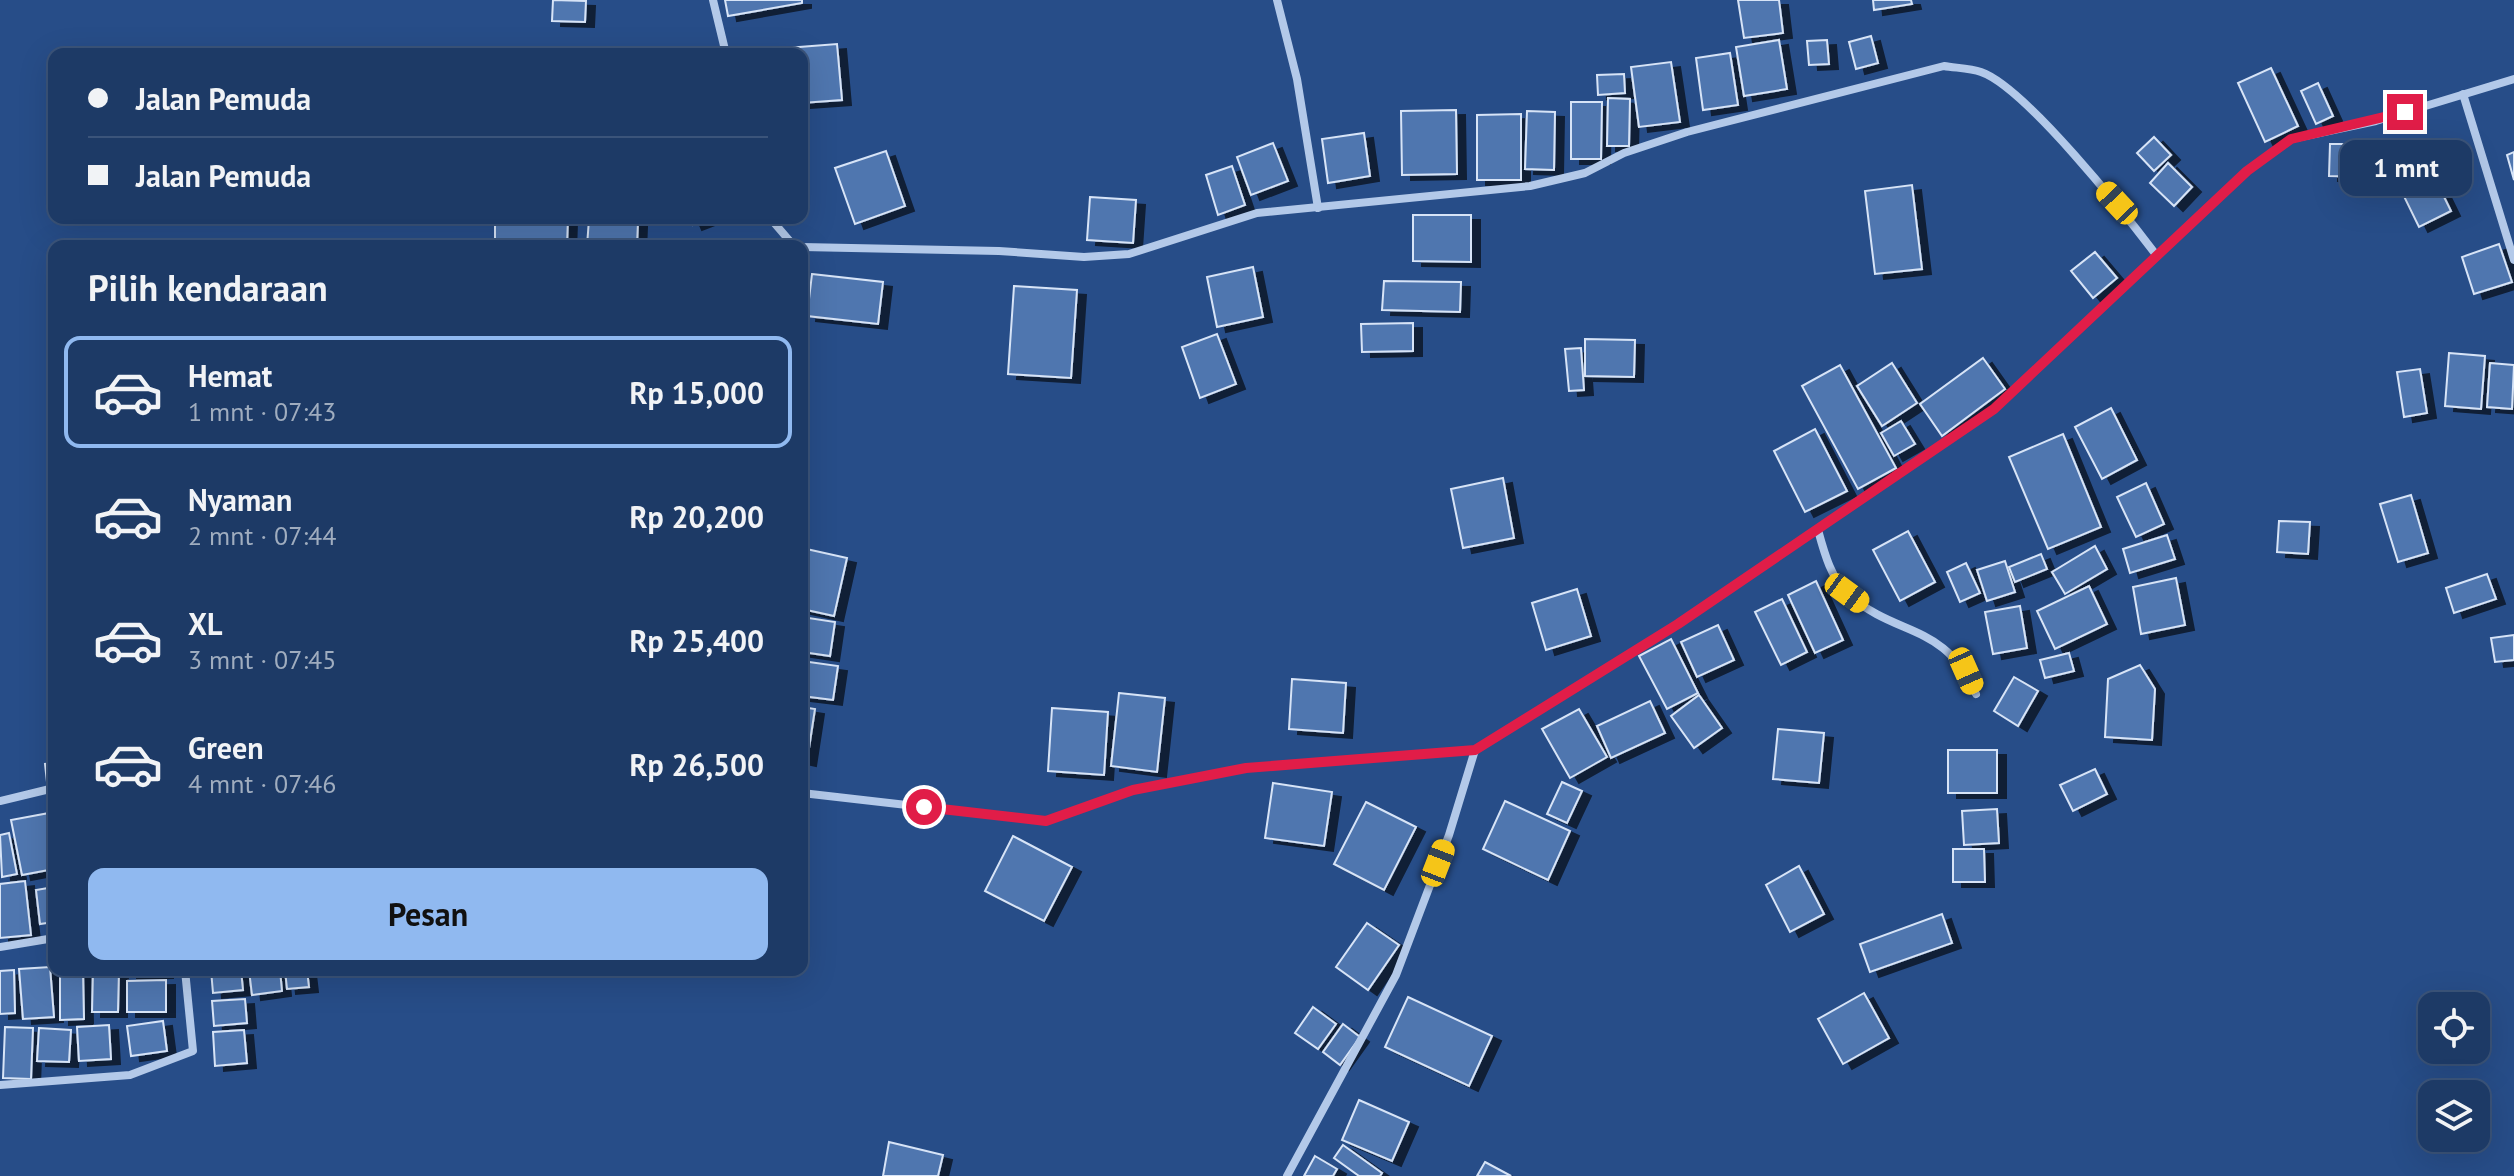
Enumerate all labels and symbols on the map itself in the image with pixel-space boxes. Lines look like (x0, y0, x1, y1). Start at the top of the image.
route end (2387, 94, 2423, 130)
callout: 1 mnt (2339, 140, 2471, 196)
car (2092, 177, 2142, 229)
car (1821, 569, 1873, 617)
car (1945, 644, 1987, 698)
route start (906, 789, 942, 825)
car (1418, 836, 1458, 890)

